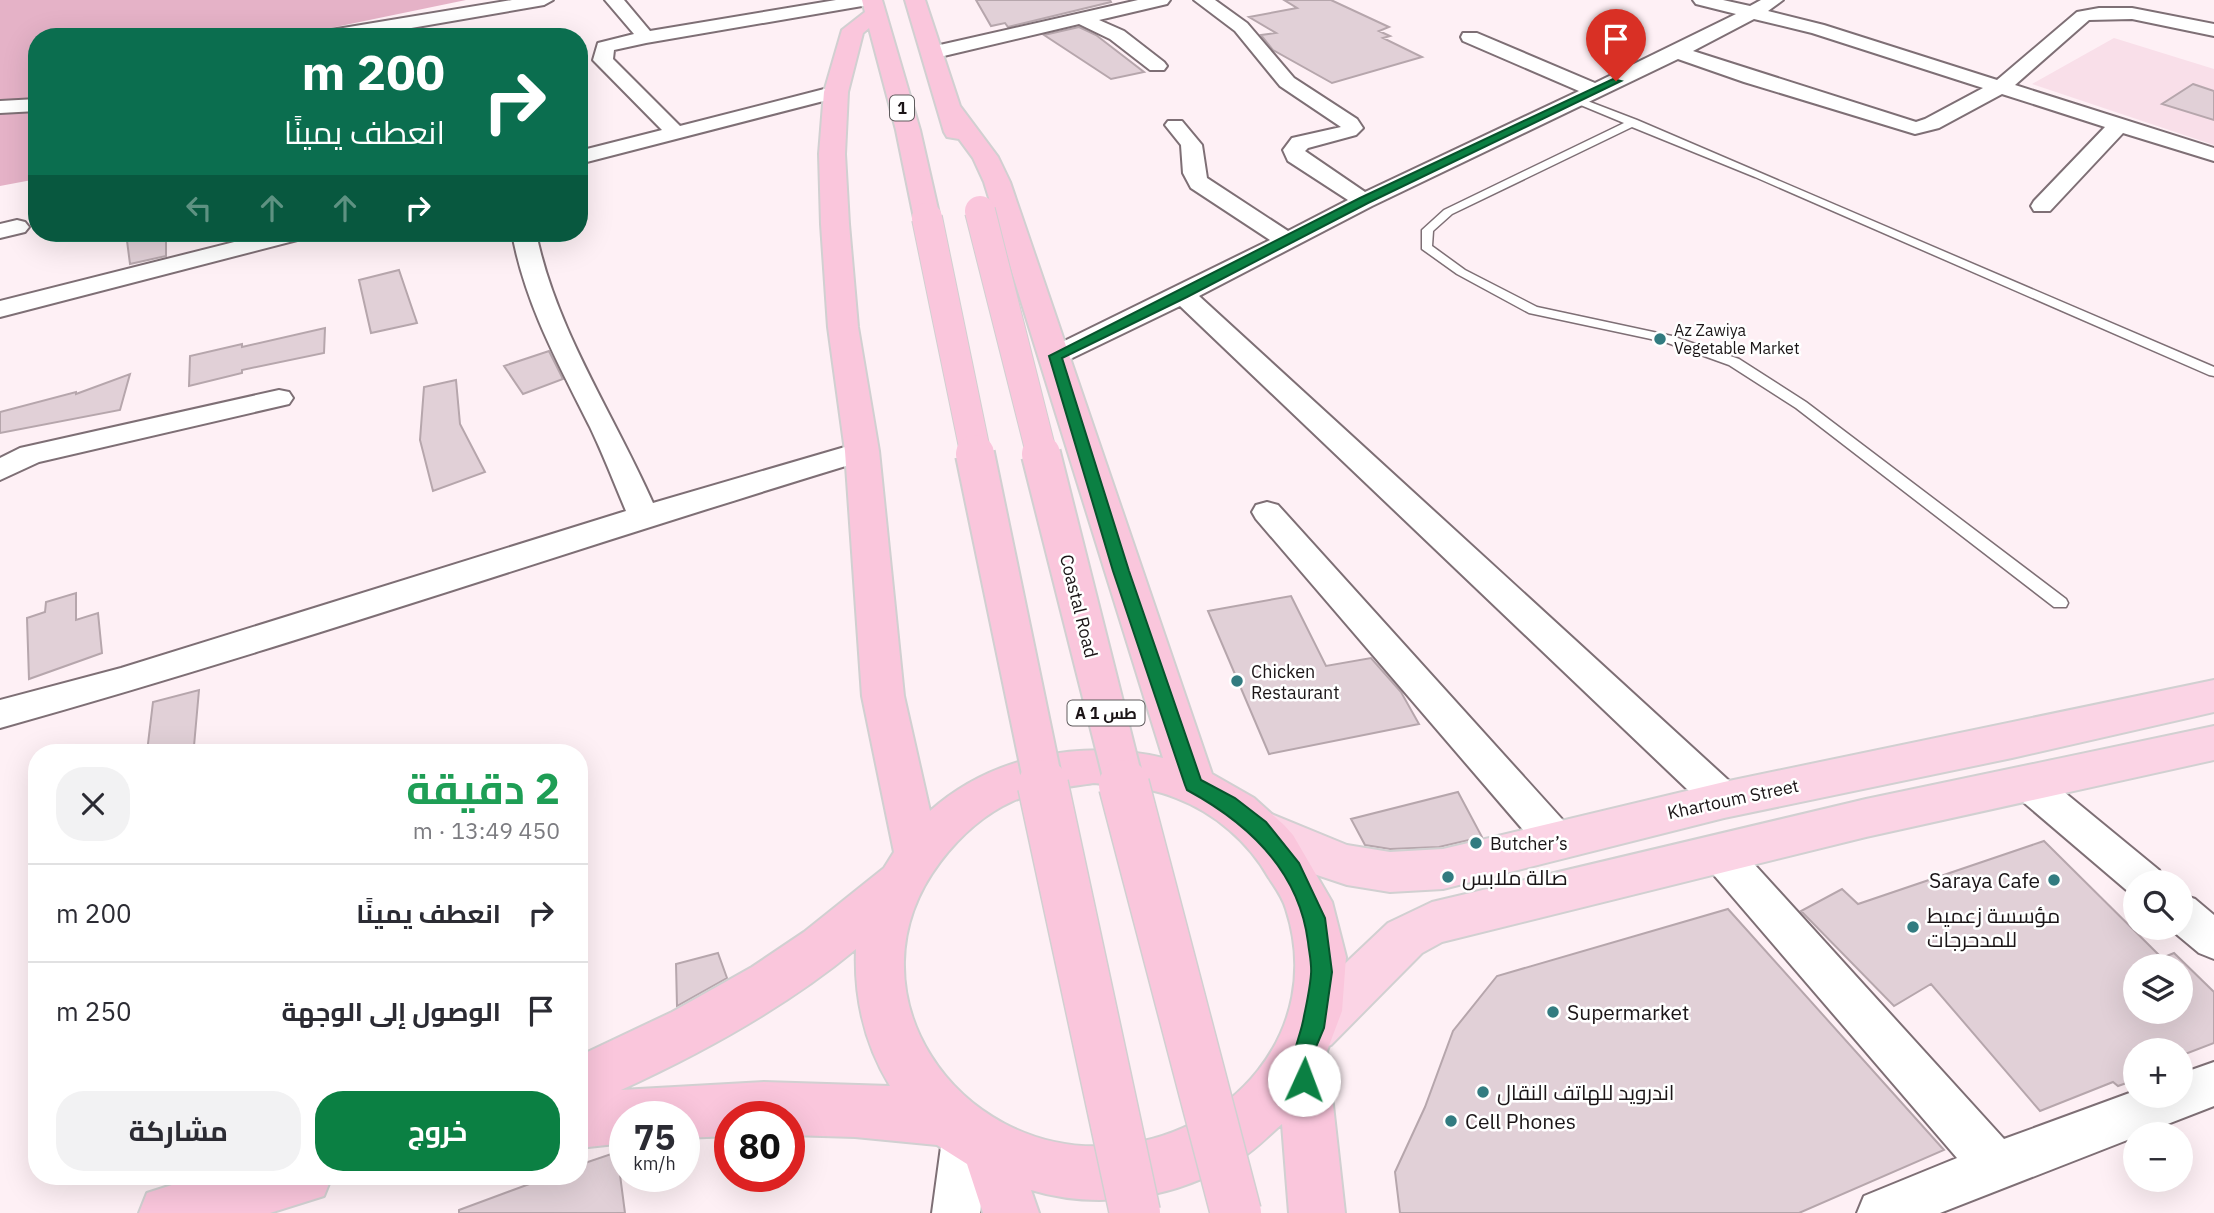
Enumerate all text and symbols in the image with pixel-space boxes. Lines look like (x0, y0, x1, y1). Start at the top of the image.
pin (1586, 9, 1646, 81)
icon: arrive (1597, 20, 1635, 58)
text: 200 m (301, 40, 445, 103)
icon: right (469, 56, 560, 147)
road number: 1 (890, 96, 914, 120)
text: انعطف يمينًا (284, 111, 445, 153)
icon: left (180, 189, 218, 227)
icon: ahead (253, 189, 291, 227)
icon: ahead (326, 189, 364, 227)
icon: right (399, 189, 437, 227)
place label: Az Zawiya Vegetable Market (1674, 320, 1800, 358)
marker: Az Zawiya Vegetable Market (1652, 331, 1668, 347)
street label: Coastal Road (1055, 552, 1103, 660)
place label: Chicken Restaurant (1251, 660, 1340, 704)
marker: Chicken Restaurant (1229, 673, 1245, 689)
road number: A 1 طس (1068, 700, 1144, 726)
text: 2 دقيقة (406, 761, 560, 816)
button: close (56, 767, 130, 841)
street label: Khartoum Street (1665, 774, 1801, 824)
text: 450 m · 13:49 (413, 815, 560, 845)
place label: Butcher’s (1490, 832, 1568, 855)
marker: Butcher’s (1468, 835, 1484, 851)
place label: صالة ملابس (1462, 863, 1568, 891)
place label: Saraya Cafe (1929, 866, 2040, 894)
marker: صالة ملابس (1440, 869, 1456, 885)
map controls (2123, 870, 2193, 1192)
button: search (2123, 870, 2193, 940)
marker: Saraya Cafe (2046, 872, 2062, 888)
icon: right (522, 894, 560, 932)
text: 200 m (56, 896, 132, 930)
text: انعطف يمينًا (356, 896, 501, 930)
place label: مؤسسة زعميط للمدحرجات (1927, 901, 2060, 953)
marker: مؤسسة زعميط للمدحرجات (1905, 919, 1921, 935)
button: layers (2123, 954, 2193, 1024)
icon: arrive (522, 992, 560, 1030)
text: 250 m (56, 994, 132, 1028)
text: الوصول إلى الوجهة (282, 994, 501, 1028)
place label: Supermarket (1567, 998, 1689, 1026)
marker: Supermarket (1545, 1004, 1561, 1020)
button: + (2123, 1038, 2193, 1108)
position arrow (1267, 1043, 1341, 1117)
place label: اندرويد للهاتف النقال (1497, 1078, 1674, 1106)
marker: اندرويد للهاتف النقال (1475, 1084, 1491, 1100)
button: مشاركة (56, 1091, 301, 1171)
button: خروج (315, 1091, 560, 1171)
speed limit sign: 80 (714, 1101, 805, 1192)
place label: Cell Phones (1465, 1107, 1576, 1135)
marker: Cell Phones (1443, 1113, 1459, 1129)
text: 75 (633, 1114, 676, 1160)
button: − (2123, 1122, 2193, 1192)
text: km/h (633, 1152, 676, 1175)

